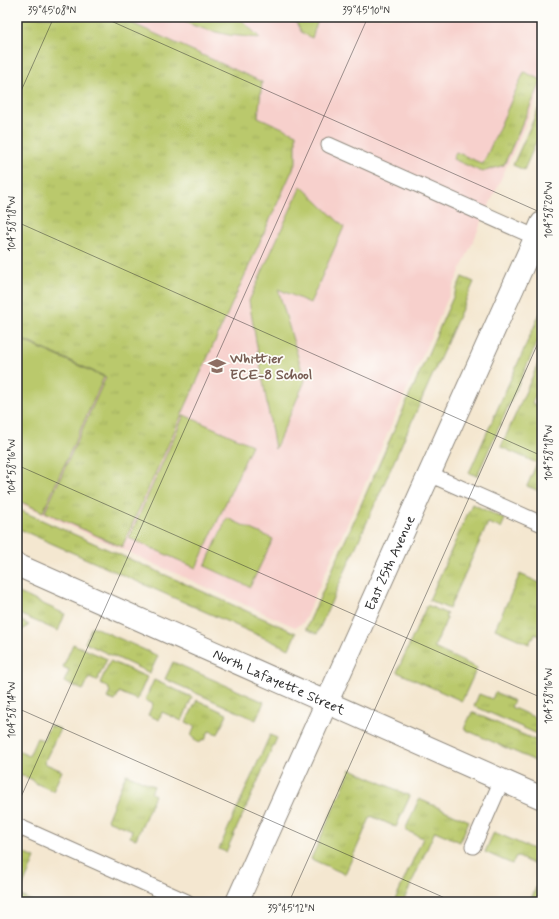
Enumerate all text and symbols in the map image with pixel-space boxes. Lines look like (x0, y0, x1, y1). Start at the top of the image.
text: 39°45'08"N (28, 4, 77, 18)
text: 39°45'10"N (342, 4, 390, 18)
text: 104°58'20"W (542, 182, 556, 238)
text: 104°58'18"W (5, 196, 19, 252)
place label: Whittier ECE-8 School (229, 350, 312, 384)
school or university icon: Whittier ECE-8 School (207, 356, 227, 376)
text: 104°58'18"W (542, 425, 556, 481)
text: 104°58'16"W (5, 439, 19, 495)
street label: East 25th Avenue (361, 513, 420, 613)
street label: North Lafayette Street (210, 645, 349, 720)
text: 104°58'16"W (542, 668, 556, 724)
text: 104°58'14"W (5, 682, 19, 738)
text: 39°45'12"N (267, 902, 315, 916)

